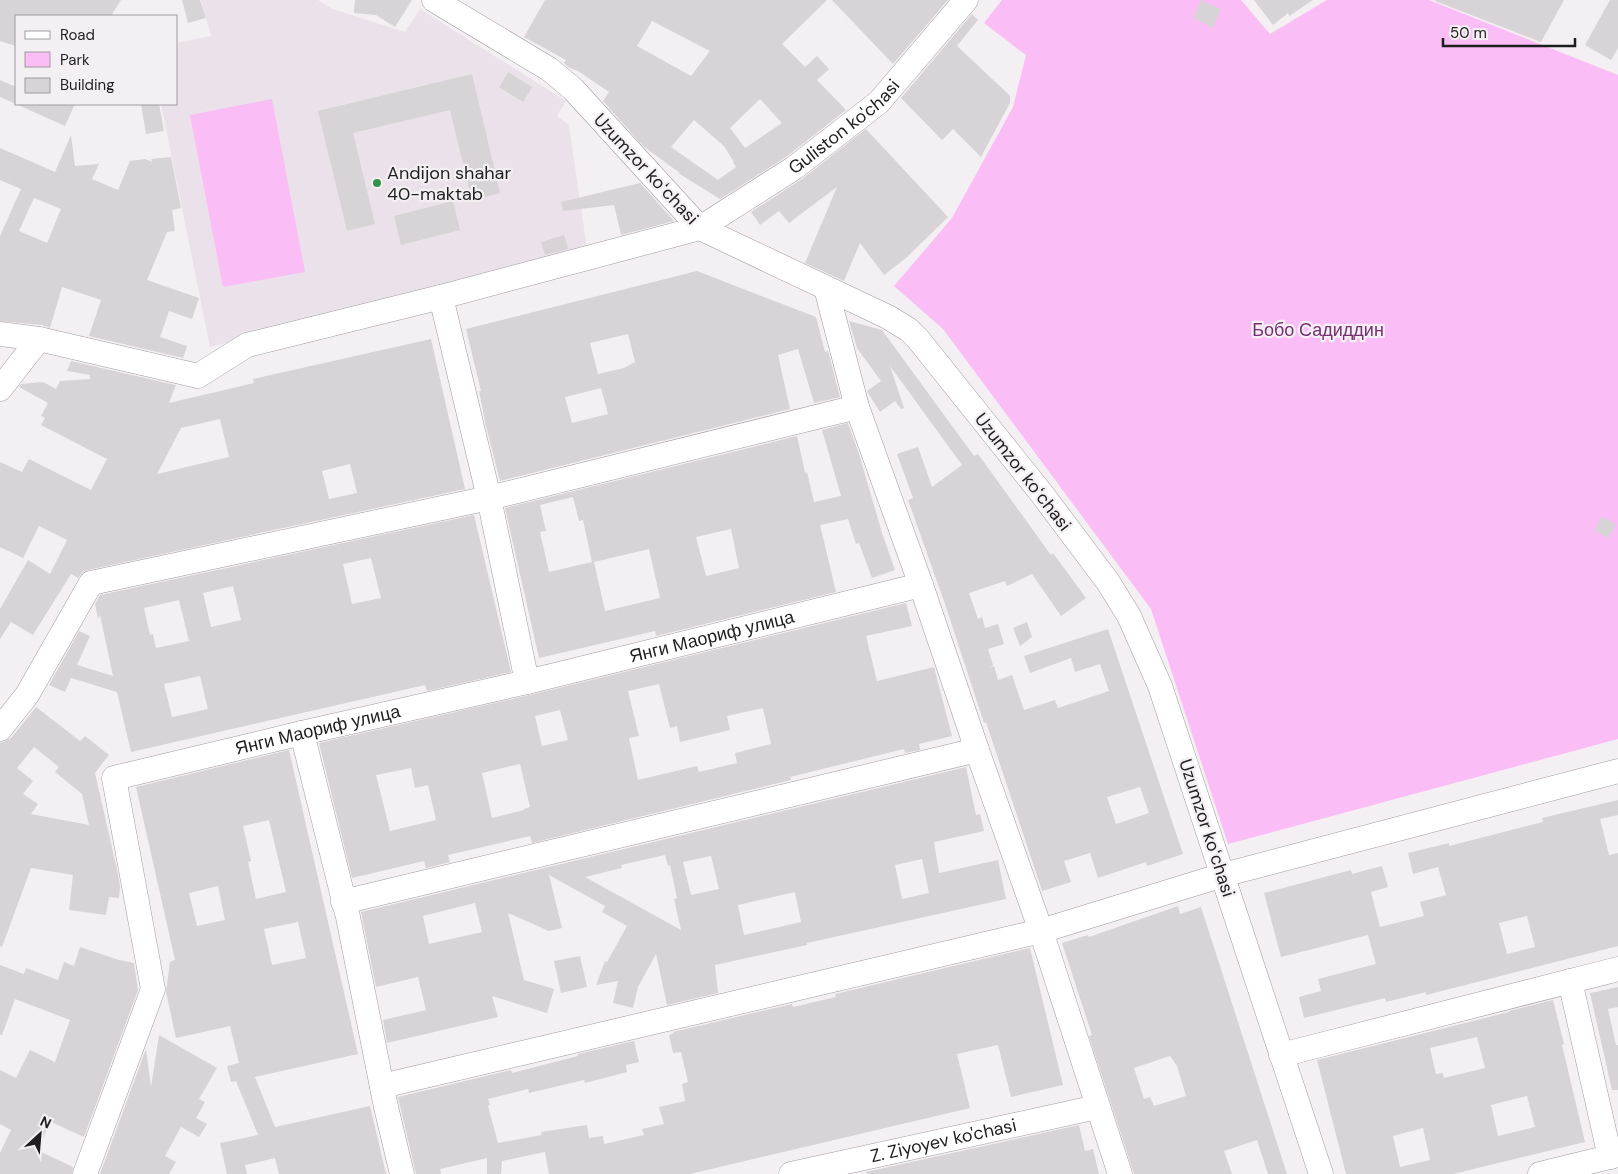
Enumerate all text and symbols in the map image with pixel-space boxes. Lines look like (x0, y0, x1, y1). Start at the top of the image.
legend (15, 15, 178, 105)
scale bar (1443, 15, 1576, 47)
text: 50 m (1450, 23, 1487, 43)
text: Road (60, 25, 95, 45)
text: Park (60, 50, 90, 70)
street label: Guliston ko'chasi (784, 74, 905, 180)
text: Building (60, 75, 115, 95)
street label: Uzumzor koʻchasi (588, 108, 704, 230)
place label: Andijon shahar 40-maktab (387, 161, 511, 206)
marker: Andijon shahar 40-maktab (371, 177, 383, 189)
park label: Бобо Садиддин (1252, 318, 1384, 342)
street label: Uzumzor koʻchasi (969, 408, 1077, 536)
street label: Янги Маориф улица (627, 604, 798, 668)
street label: Янги Маориф улица (233, 699, 404, 761)
street label: Uzumzor koʻchasi (1173, 756, 1241, 900)
north arrow (15, 1109, 65, 1159)
text: N (37, 1112, 54, 1133)
street label: Z. Ziyoyev ko'chasi (868, 1113, 1019, 1168)

